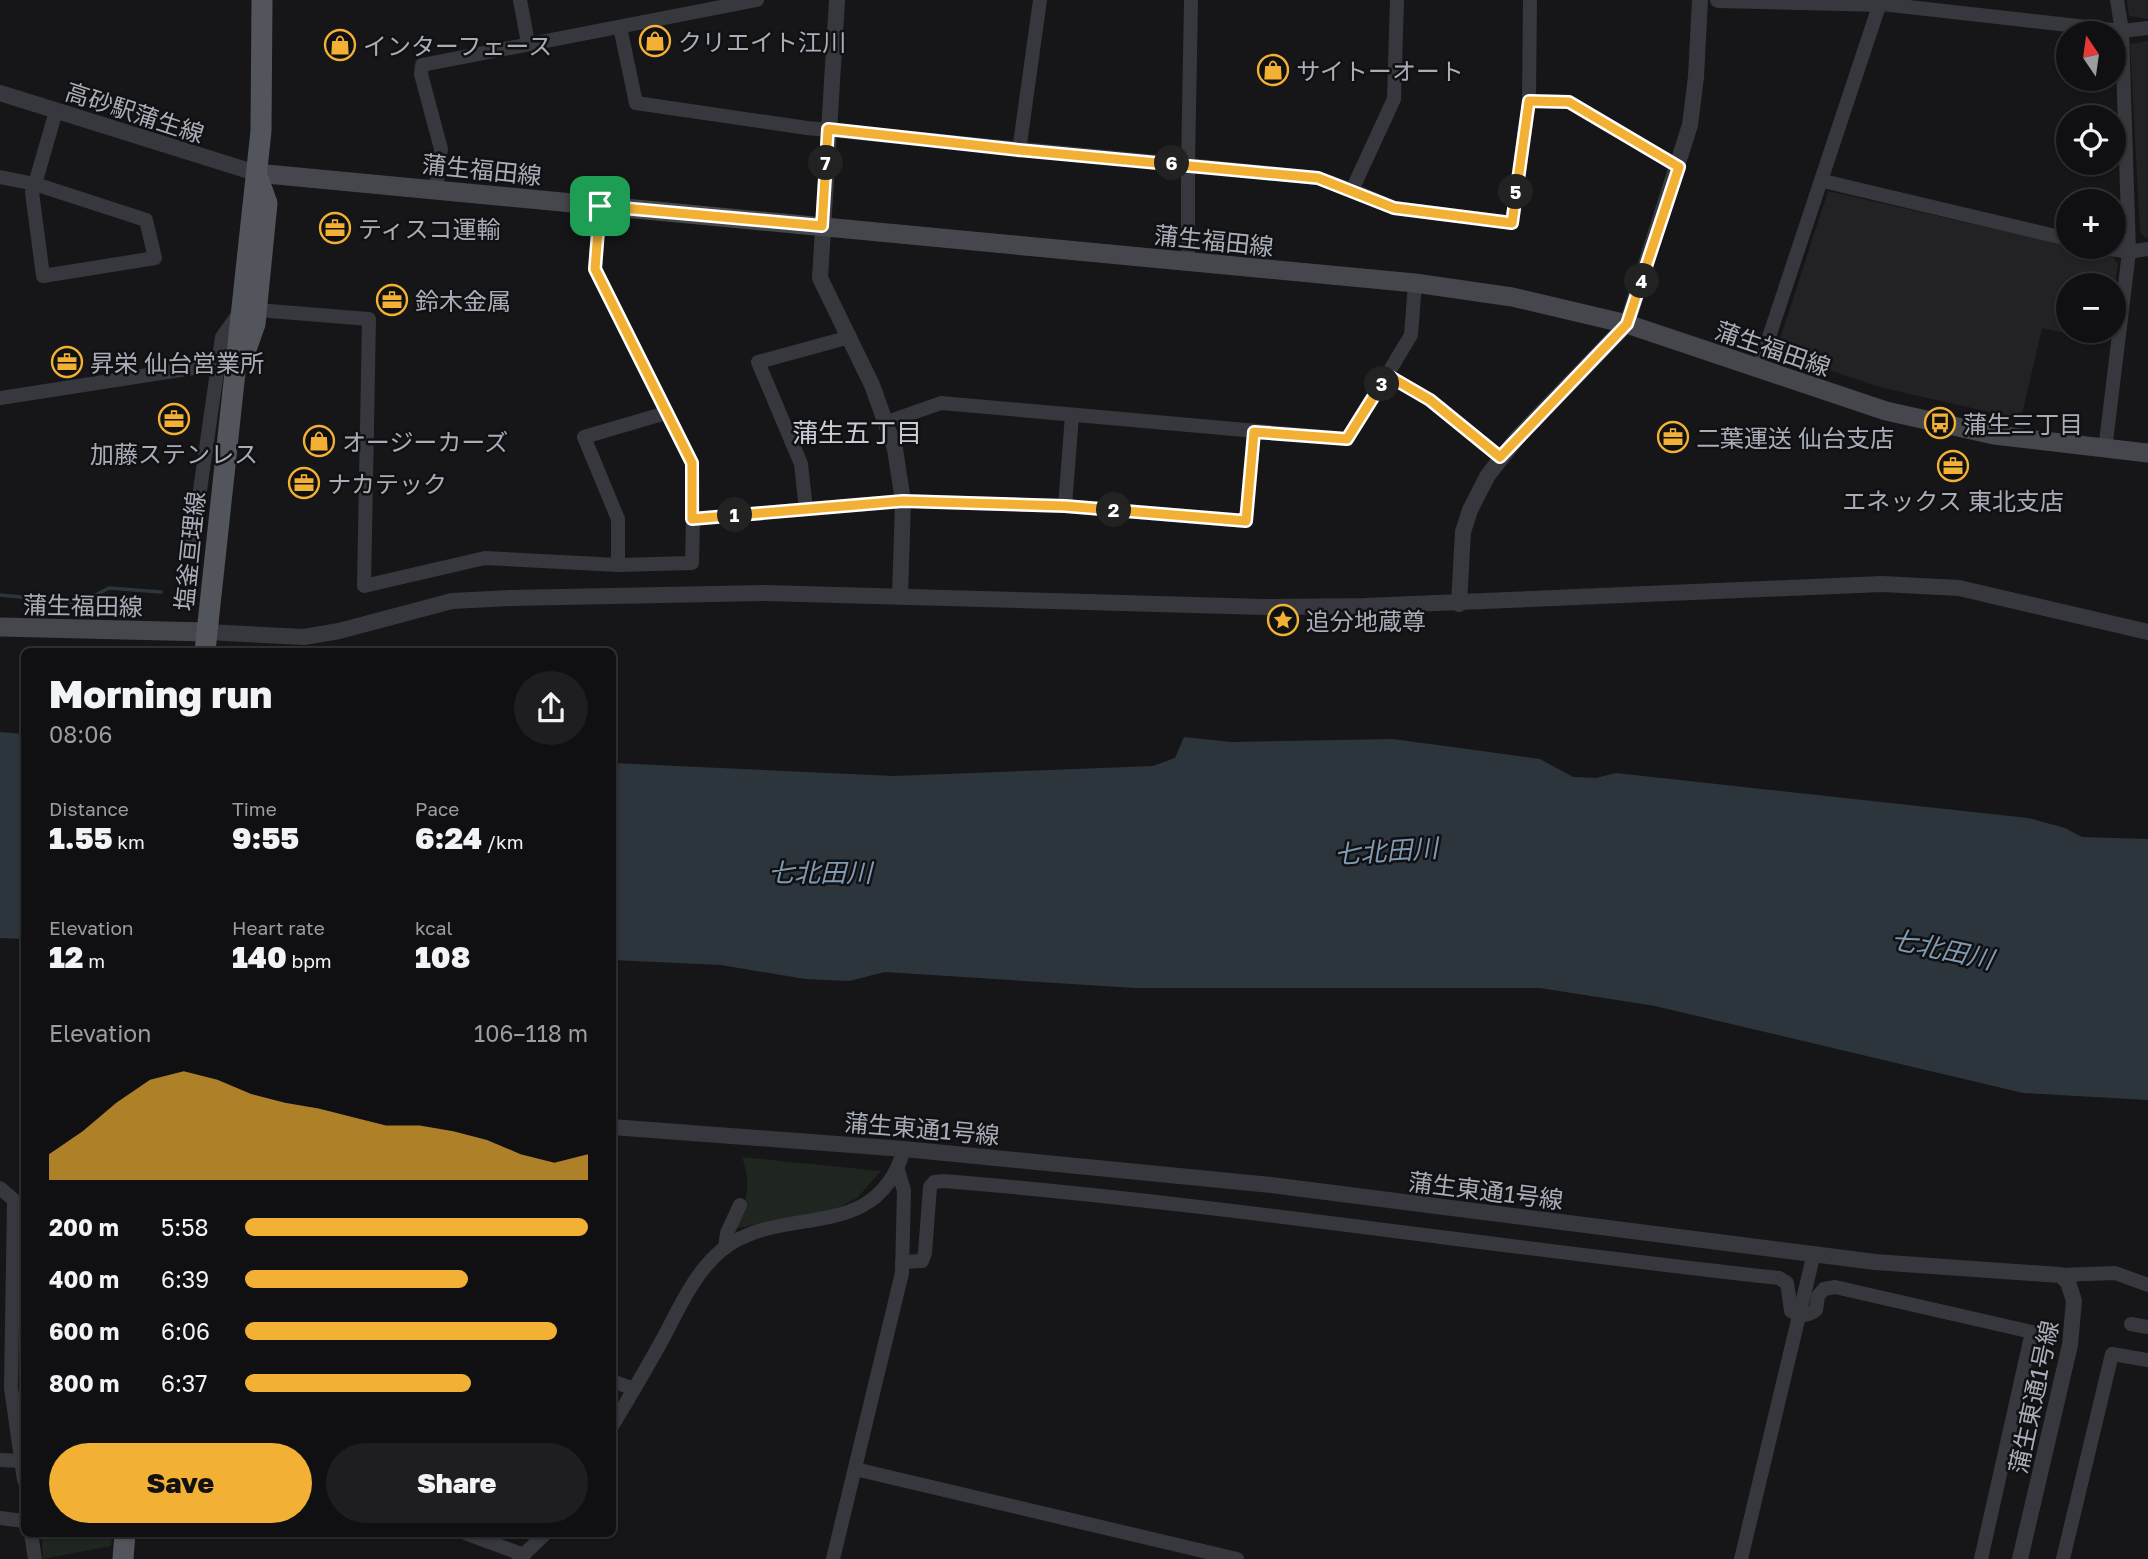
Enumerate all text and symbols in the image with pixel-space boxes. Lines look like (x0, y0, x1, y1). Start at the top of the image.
north arrow (2056, 21, 2126, 91)
map controls (2056, 21, 2126, 343)
shop icon: クリエイト江川 (638, 24, 672, 58)
place label: クリエイト江川 (678, 27, 846, 56)
shop icon: インターフェース (323, 28, 357, 62)
place label: インターフェース (363, 31, 552, 60)
shop icon: サイトーオート (1256, 53, 1290, 87)
place label: サイトーオート (1296, 56, 1464, 85)
street label: 高砂駅蒲生線 (62, 76, 208, 148)
button: locate (2056, 105, 2126, 175)
pin: 7 (808, 146, 844, 180)
pin: 6 (1154, 146, 1190, 180)
street label: 蒲生福田線 (421, 148, 543, 190)
text: 7 (820, 151, 831, 174)
text: 6 (1165, 151, 1178, 174)
pin: 5 (1498, 174, 1534, 210)
pin (570, 176, 630, 236)
text: 5 (1510, 180, 1521, 203)
icon: arrive (581, 187, 619, 225)
button: + (2056, 189, 2126, 259)
office icon: ティスコ運輸 (318, 211, 352, 245)
place label: ティスコ運輸 (358, 214, 501, 243)
street label: 蒲生福田線 (1153, 219, 1275, 261)
pin: 4 (1624, 264, 1660, 298)
text: 4 (1636, 269, 1647, 292)
button: − (2056, 273, 2126, 343)
office icon: 鈴木金属 (375, 283, 409, 317)
place label: 鈴木金属 (415, 286, 511, 315)
street label: 蒲生福田線 (1712, 315, 1834, 381)
office icon: 昇栄 仙台営業所 (50, 345, 84, 379)
place label: 昇栄 仙台営業所 (90, 348, 264, 377)
pin: 3 (1364, 366, 1400, 402)
text: 3 (1376, 372, 1387, 395)
office icon: 加藤ステンレス (157, 402, 191, 436)
bus stop icon: 蒲生三丁目 (1923, 406, 1957, 440)
place label: 蒲生三丁目 (1963, 409, 2083, 438)
district label: 蒲生五丁目 (792, 417, 922, 448)
office icon: 二葉運送 仙台支店 (1656, 420, 1690, 454)
place label: 二葉運送 仙台支店 (1696, 423, 1894, 452)
shop icon: オージーカーズ (302, 424, 336, 458)
place label: オージーカーズ (342, 427, 508, 456)
place label: 加藤ステンレス (90, 439, 258, 468)
office icon: エネックス 東北支店 (1936, 449, 1970, 483)
office icon: ナカテック (287, 466, 321, 500)
place label: ナカテック (327, 469, 447, 498)
place label: エネックス 東北支店 (1842, 486, 2064, 515)
street label: 塩釜亘理線 (168, 490, 210, 612)
pin: 2 (1096, 492, 1132, 528)
pin: 1 (718, 498, 752, 532)
text: 2 (1108, 498, 1119, 521)
text: 1 (730, 503, 739, 526)
street label: 蒲生福田線 (23, 589, 143, 621)
place icon: 追分地蔵尊 (1266, 603, 1300, 637)
place label: 追分地蔵尊 (1306, 606, 1426, 635)
text: Morning run (49, 671, 272, 716)
button: share (514, 671, 588, 745)
text: 08:06 (49, 720, 112, 748)
text: Distance (49, 797, 129, 820)
text: Time (232, 797, 277, 820)
text: Pace (415, 797, 459, 820)
text: 1.55 (49, 820, 113, 856)
text: 9:55 (232, 820, 299, 856)
text: 6:24 (415, 820, 482, 856)
text: km (113, 830, 145, 853)
text: /km (482, 830, 523, 853)
water label: 七北田川 (1333, 832, 1442, 870)
water label: 七北田川 (768, 857, 875, 888)
text: Elevation (49, 916, 134, 939)
text: Heart rate (232, 916, 325, 939)
text: kcal (415, 916, 453, 939)
water label: 七北田川 (1888, 923, 1999, 976)
text: 12 (49, 939, 83, 975)
text: 140 (232, 939, 287, 975)
text: 108 (415, 939, 470, 975)
text: m (83, 949, 105, 972)
text: bpm (287, 949, 332, 972)
text: Elevation (49, 1019, 151, 1047)
text: 106–118 m (474, 1019, 588, 1047)
street label: 蒲生東通1号線 (843, 1107, 1001, 1149)
street label: 蒲生東通1号線 (1407, 1166, 1565, 1214)
text: 200 m (49, 1213, 119, 1241)
text: 5:58 (161, 1213, 209, 1241)
text: 400 m (49, 1265, 119, 1293)
text: 6:39 (161, 1265, 209, 1293)
text: 600 m (49, 1317, 119, 1345)
text: 6:06 (161, 1317, 210, 1345)
street label: 蒲生東通1号線 (2003, 1318, 2063, 1476)
text: 800 m (49, 1369, 120, 1397)
text: 6:37 (161, 1369, 207, 1397)
button: Save (49, 1443, 312, 1523)
button: Share (326, 1443, 588, 1523)

